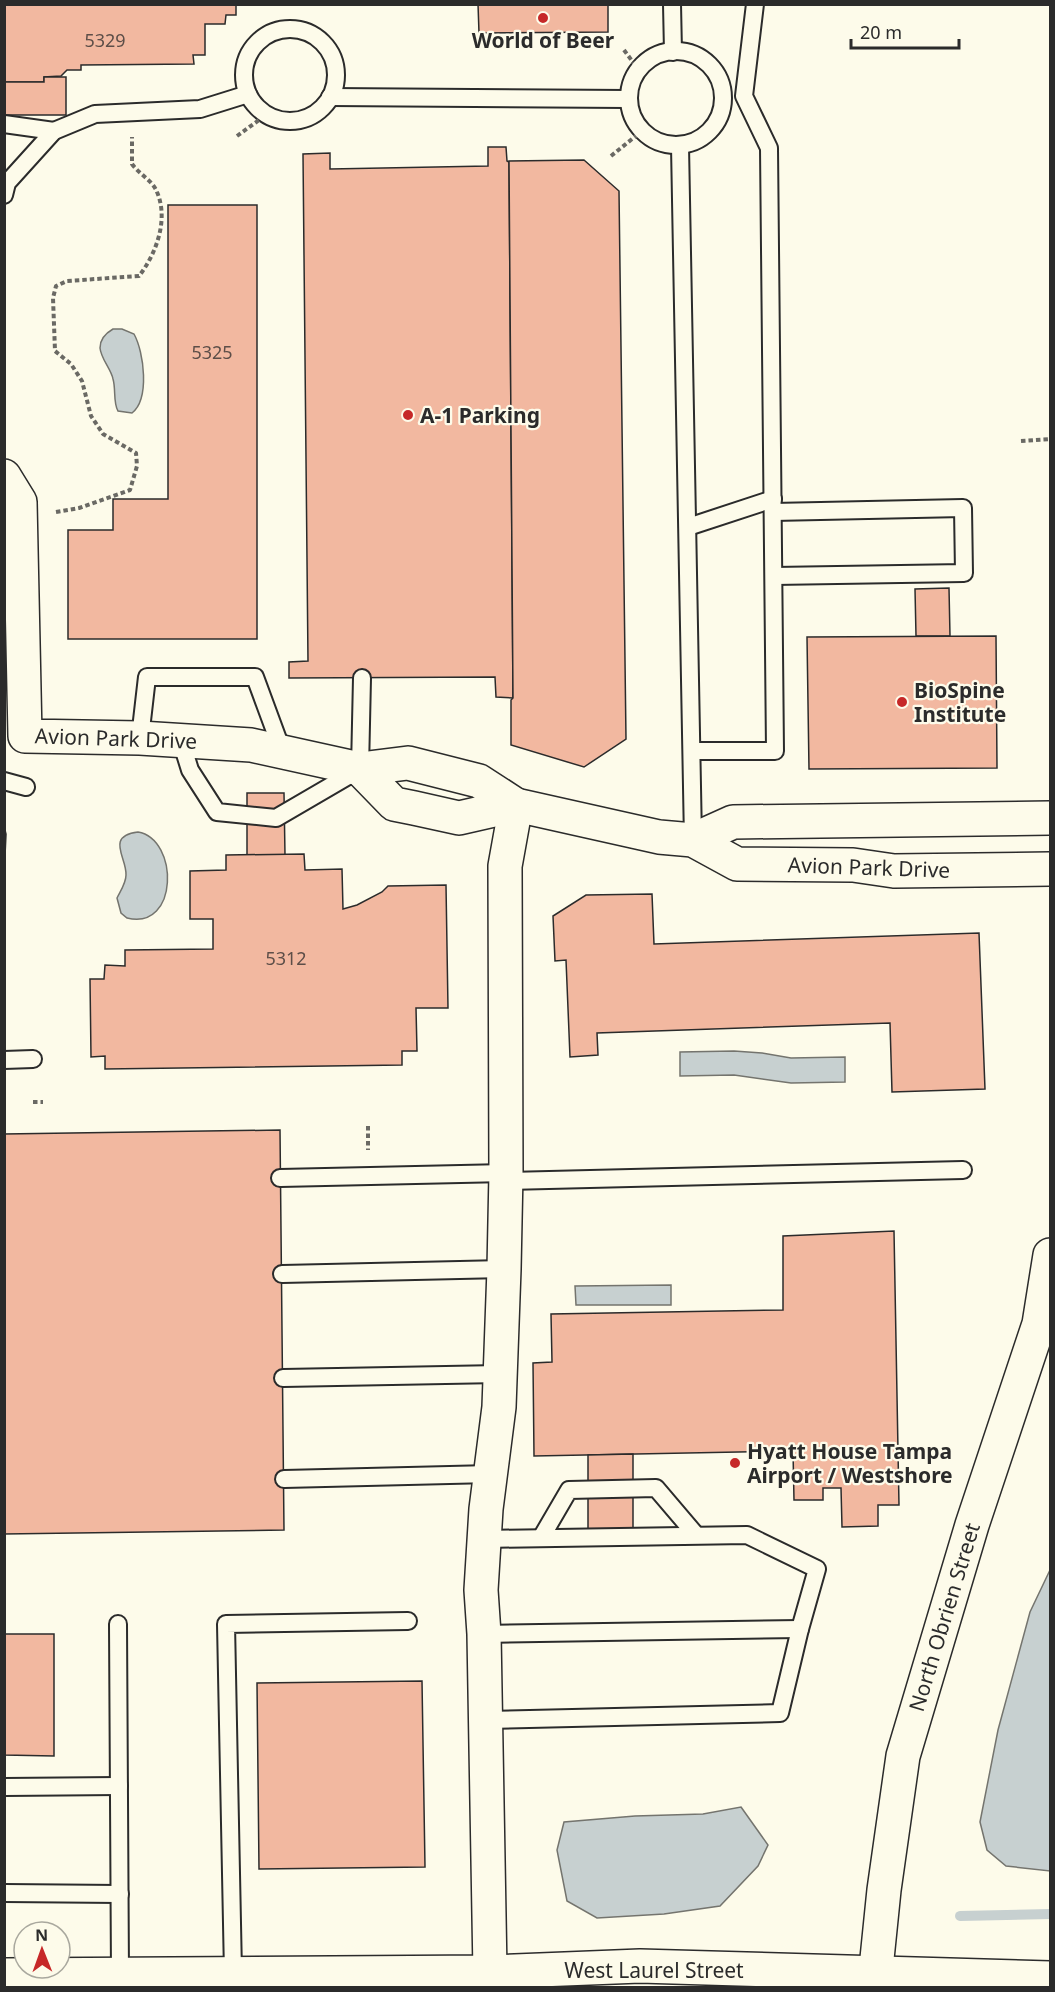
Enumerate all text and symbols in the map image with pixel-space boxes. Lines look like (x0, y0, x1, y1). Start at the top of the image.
marker: World of Beer (536, 11, 550, 25)
scale bar (851, 12, 959, 50)
text: 20 m (860, 20, 902, 44)
place label: World of Beer (472, 26, 615, 54)
house number: 5329 (84, 28, 126, 52)
house number: 5325 (191, 340, 233, 364)
place label: A-1 Parking (420, 401, 540, 429)
marker: A-1 Parking (401, 408, 415, 422)
place label: BioSpine Institute (914, 676, 1006, 728)
marker: BioSpine Institute (895, 695, 909, 709)
street label: Avion Park Drive (34, 721, 198, 755)
street label: Avion Park Drive (787, 850, 951, 884)
house number: 5312 (265, 946, 307, 970)
place label: Hyatt House Tampa Airport / Westshore (747, 1437, 953, 1489)
marker: Hyatt House Tampa Airport / Westshore (728, 1456, 742, 1470)
street label: North Obrien Street (902, 1519, 986, 1715)
north arrow (12, 1920, 72, 1980)
text: N (35, 1924, 48, 1946)
street label: West Laurel Street (564, 1956, 744, 1984)

